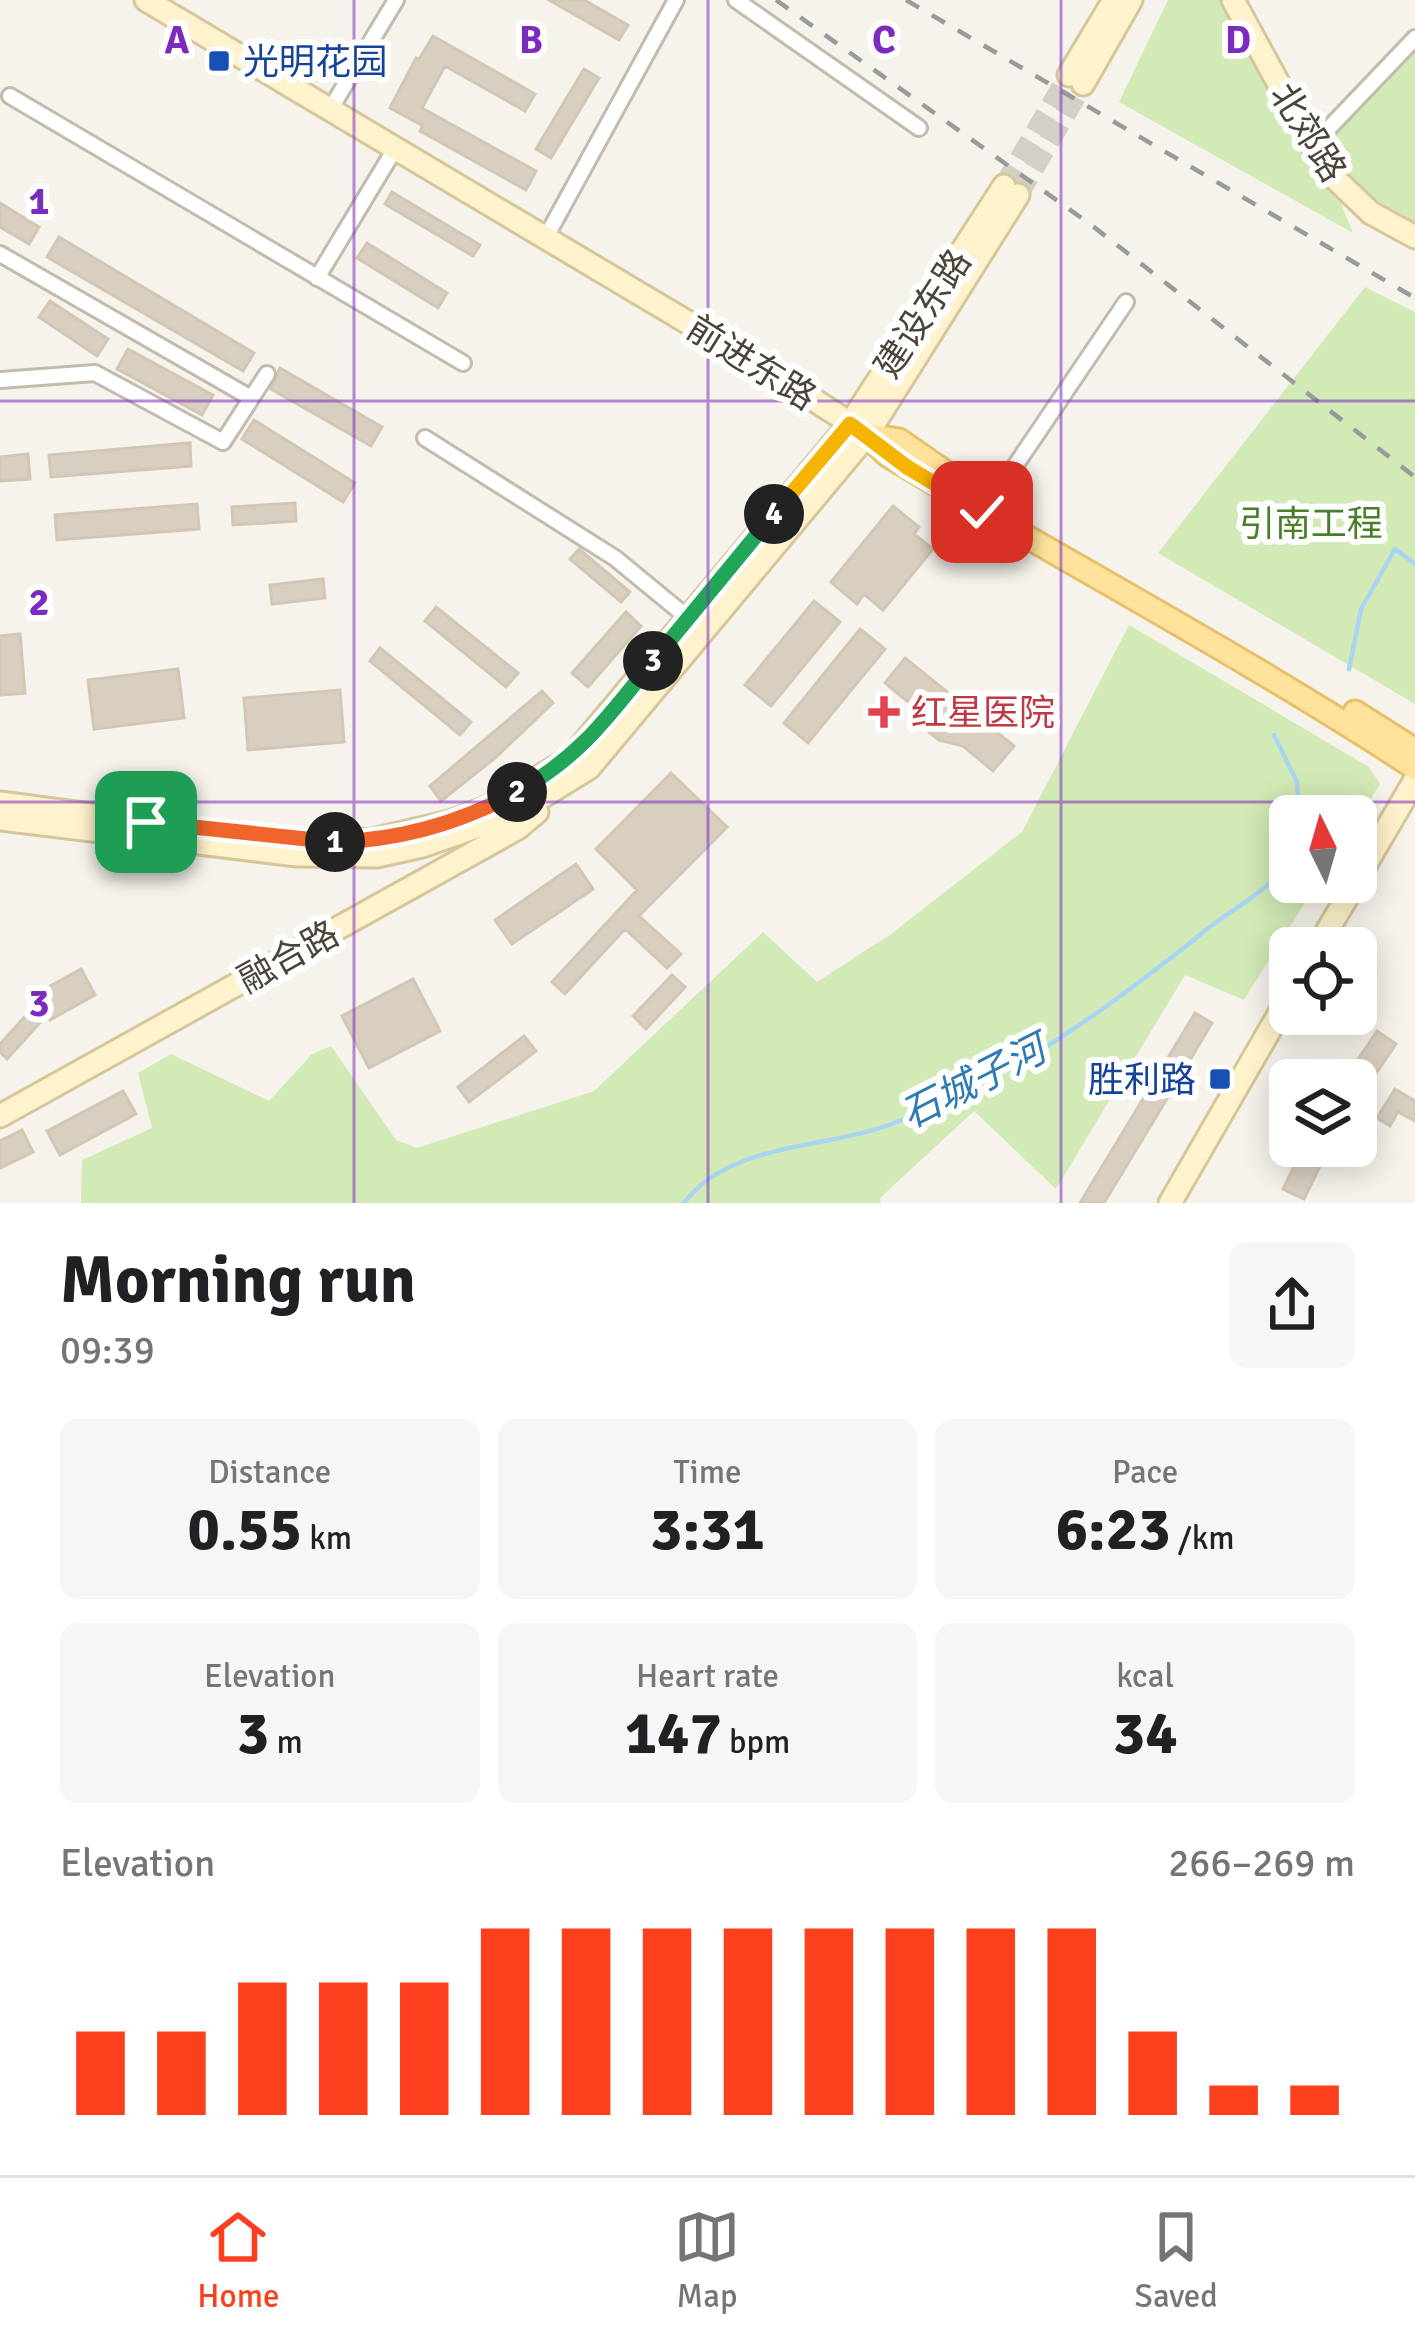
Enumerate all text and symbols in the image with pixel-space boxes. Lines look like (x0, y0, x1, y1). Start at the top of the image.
text: A (165, 16, 190, 64)
text: B (519, 16, 543, 64)
text: C (872, 16, 896, 64)
text: D (1225, 16, 1251, 64)
place label: 光明花园 (243, 40, 387, 85)
marker: 光明花园 (206, 48, 232, 74)
street label: 北郊路 (1260, 75, 1355, 191)
text: 1 (28, 177, 50, 225)
street label: 建设东路 (865, 241, 981, 386)
street label: 前进东路 (678, 306, 824, 421)
pin (931, 461, 1033, 563)
icon: check (949, 479, 1015, 545)
pin: 4 (744, 484, 804, 544)
text: 4 (765, 493, 783, 534)
park label: 引南工程 (1239, 502, 1383, 547)
text: 2 (28, 578, 50, 626)
pin: 3 (623, 631, 683, 691)
text: 3 (644, 640, 662, 681)
place label: 红星医院 (911, 691, 1055, 736)
marker: 红星医院 (868, 696, 900, 728)
pin: 2 (487, 762, 547, 822)
pin (95, 771, 197, 873)
text: 2 (508, 771, 526, 812)
icon: arrive (113, 789, 179, 855)
north arrow (1269, 795, 1377, 903)
map controls (1269, 795, 1377, 1167)
pin: 1 (305, 812, 365, 872)
text: 1 (326, 821, 344, 862)
street label: 融合路 (231, 911, 347, 1003)
button: locate (1269, 927, 1377, 1035)
text: 3 (28, 979, 50, 1027)
water label: 石城子河 (893, 1022, 1060, 1139)
place label: 胜利路 (1088, 1058, 1196, 1103)
button: layers (1269, 1059, 1377, 1167)
marker: 胜利路 (1207, 1066, 1233, 1092)
text: Morning run (60, 1240, 416, 1321)
button: share (1229, 1242, 1355, 1368)
text: 09:39 (60, 1326, 155, 1374)
text: Distance (208, 1452, 331, 1493)
text: Time (673, 1452, 741, 1493)
text: Pace (1112, 1452, 1178, 1493)
text: 0.55 (188, 1493, 302, 1567)
text: 3:31 (650, 1493, 765, 1567)
text: 6:23 (1056, 1493, 1171, 1567)
text: km (302, 1518, 352, 1559)
text: /km (1171, 1518, 1235, 1559)
text: Elevation (204, 1656, 336, 1697)
text: Heart rate (636, 1656, 779, 1697)
text: kcal (1116, 1656, 1174, 1697)
text: 3 (237, 1697, 269, 1771)
text: 147 (625, 1697, 722, 1771)
text: 34 (1113, 1697, 1178, 1771)
text: m (269, 1722, 303, 1763)
text: bpm (722, 1722, 790, 1763)
text: Elevation (60, 1839, 215, 1887)
text: 266–269 m (1168, 1839, 1355, 1887)
tab: Home (197, 2204, 280, 2317)
tab: Map (674, 2204, 740, 2317)
tab: Saved (1135, 2204, 1218, 2317)

